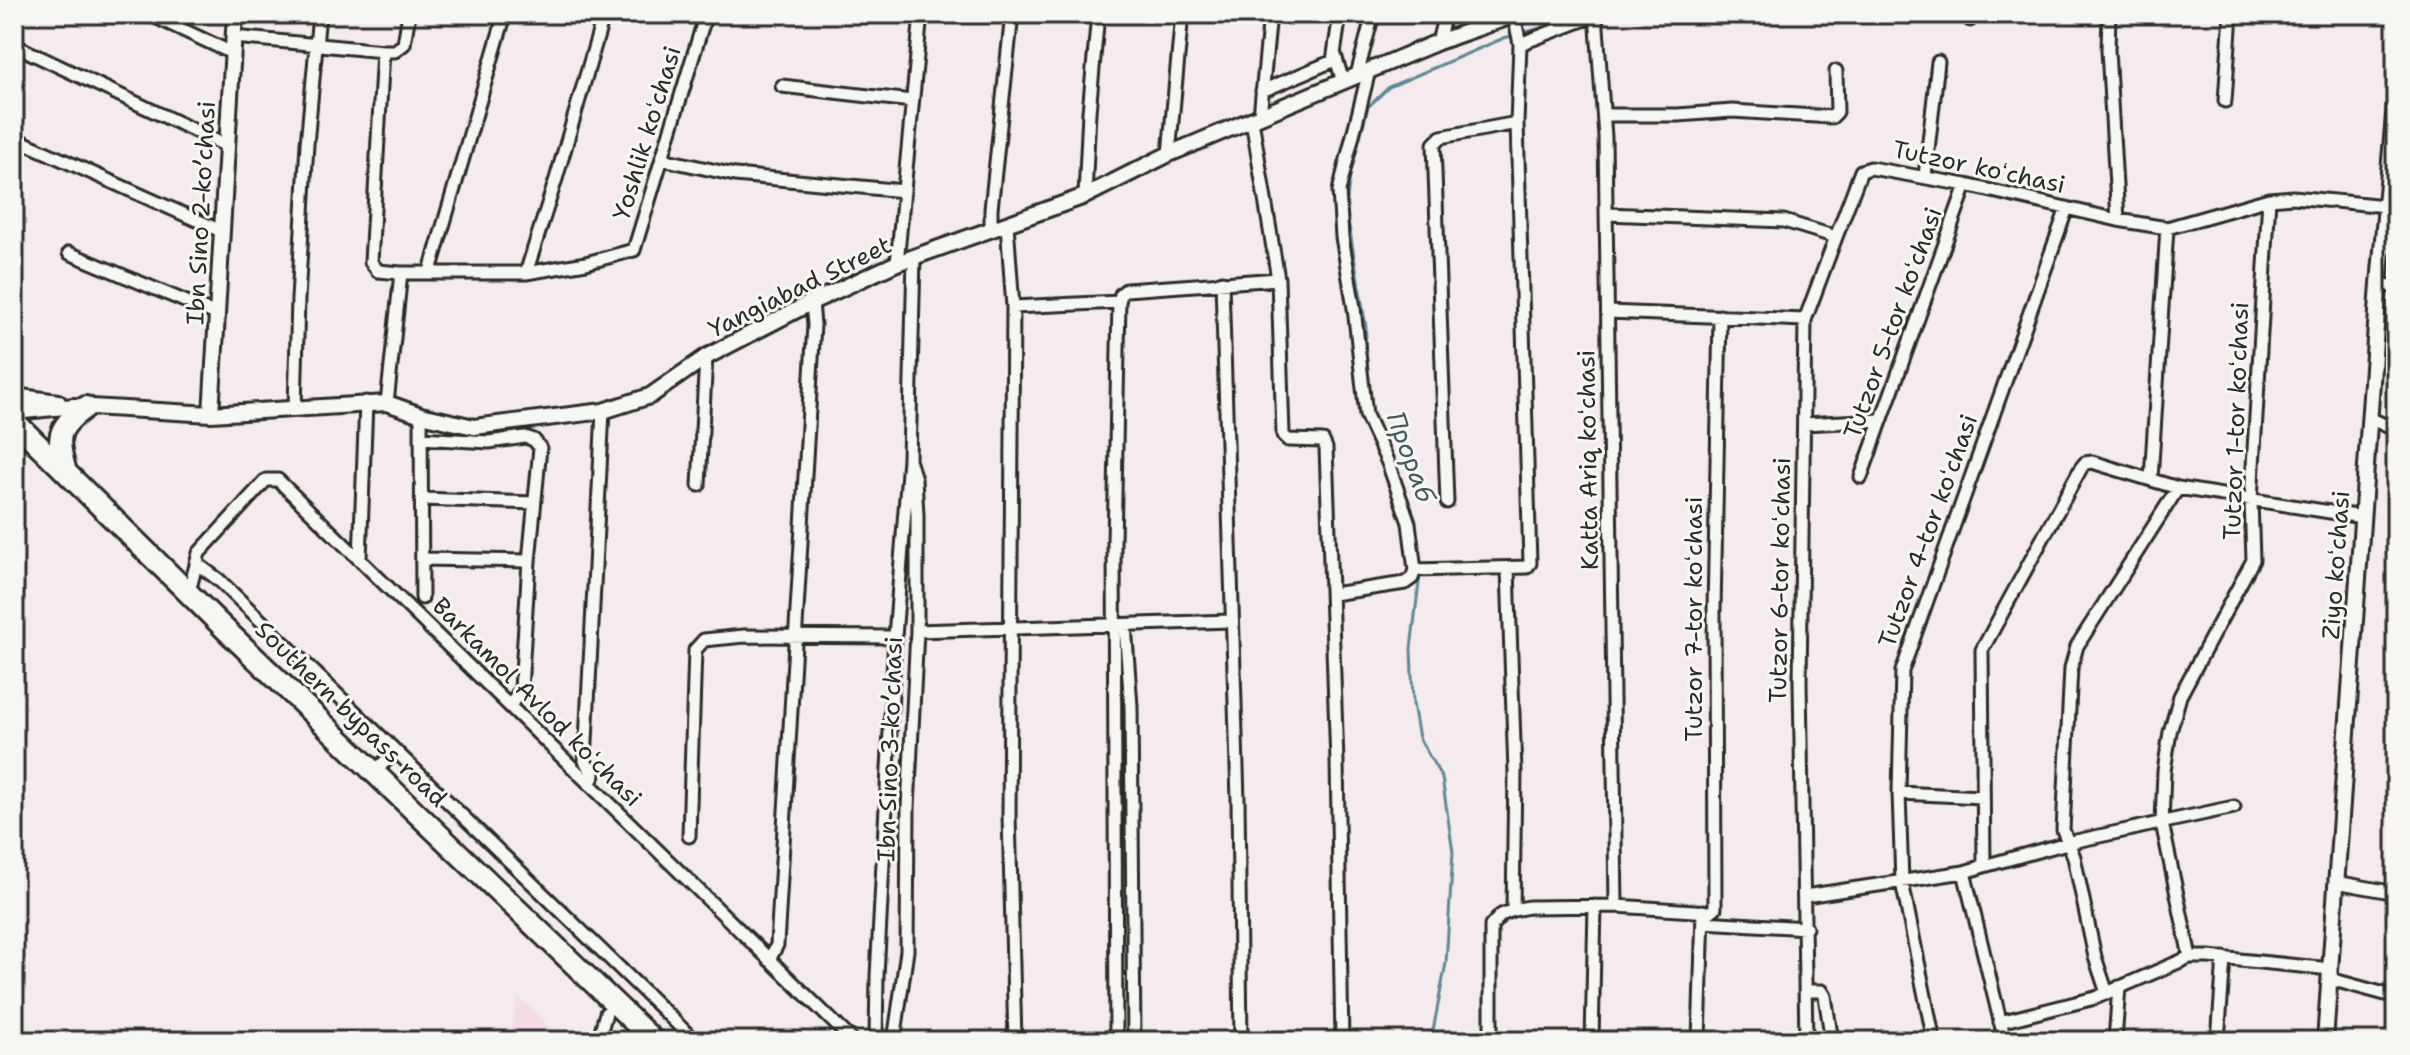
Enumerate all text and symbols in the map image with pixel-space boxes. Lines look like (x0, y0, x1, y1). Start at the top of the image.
street label: Yoshlik koʻchasi (605, 42, 689, 224)
street label: Ibn Sino 2-koʼchasi (179, 100, 223, 326)
street label: Tutzor koʻchasi (1890, 133, 2068, 201)
street label: Tutzor 5-tor koʻchasi (1836, 203, 1950, 443)
street label: Yangiabad Street (703, 229, 897, 345)
street label: Tutzor 1-tor koʻchasi (2216, 301, 2256, 541)
street label: Katta Ariq koʻchasi (1570, 349, 1606, 571)
water label: Прораб (1379, 406, 1445, 509)
street label: Tutzor 4-tor koʻchasi (1871, 410, 1985, 652)
street label: Tutzor 6-tor koʻchasi (1762, 457, 1798, 703)
street label: Ziyo koʻchasi (2315, 489, 2357, 641)
street label: Tutzor 7-tor koʻchasi (1678, 497, 1710, 741)
street label: Barkamol Avlod koʻchasi (425, 590, 649, 814)
street label: Southern bypass road (248, 614, 454, 814)
street label: Ibn Sino 3-koʼchasi (870, 636, 910, 862)

